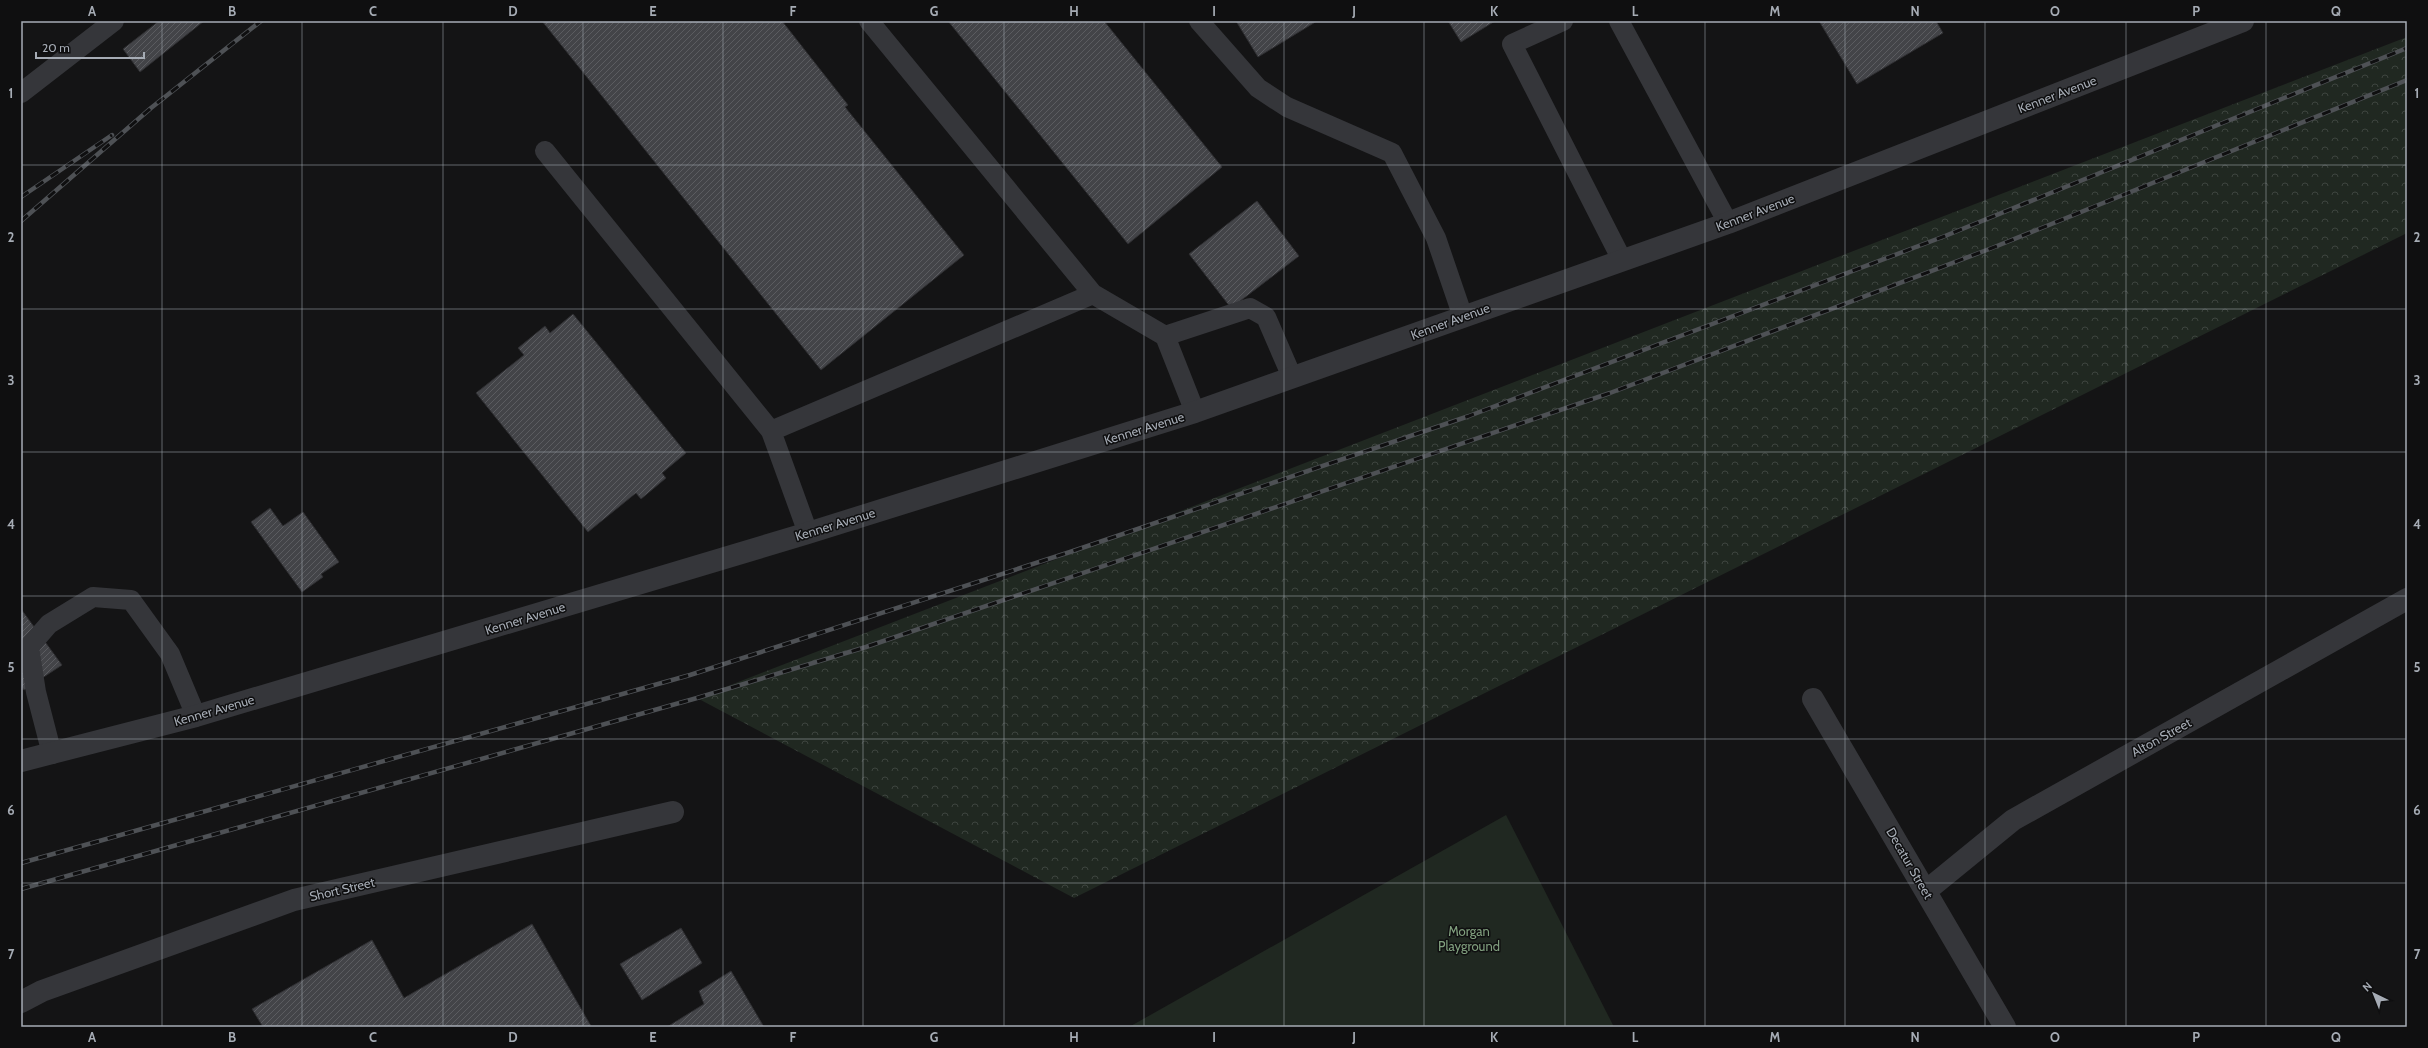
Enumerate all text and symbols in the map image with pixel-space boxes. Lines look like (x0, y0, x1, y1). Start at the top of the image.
text: A (88, 3, 97, 19)
text: B (228, 3, 236, 19)
text: C (369, 3, 377, 19)
text: D (508, 3, 518, 19)
text: E (649, 3, 657, 19)
text: F (790, 3, 797, 19)
text: G (930, 3, 939, 19)
text: H (1069, 3, 1079, 19)
text: I (1212, 3, 1216, 19)
text: J (1351, 3, 1356, 19)
text: K (1490, 3, 1499, 19)
text: L (1632, 3, 1639, 19)
text: M (1770, 3, 1781, 19)
text: N (1910, 3, 1920, 19)
text: O (2050, 3, 2060, 19)
text: P (2192, 3, 2200, 19)
text: Q (2331, 3, 2341, 19)
scale bar (36, 34, 144, 60)
text: 20 m (42, 40, 70, 55)
street label: Kenner Avenue (2015, 72, 2099, 116)
text: 1 (9, 85, 13, 101)
text: 1 (2415, 85, 2419, 101)
street label: Kenner Avenue (1713, 190, 1797, 234)
text: 2 (8, 229, 15, 245)
text: 2 (2414, 229, 2421, 245)
street label: Kenner Avenue (1408, 299, 1492, 343)
text: 3 (7, 372, 15, 388)
text: 3 (2413, 372, 2421, 388)
street label: Kenner Avenue (1102, 408, 1186, 448)
street label: Kenner Avenue (793, 504, 877, 544)
text: 4 (7, 516, 15, 532)
text: 4 (2413, 516, 2421, 532)
street label: Kenner Avenue (483, 598, 567, 638)
text: 5 (8, 659, 15, 675)
text: 5 (2414, 659, 2421, 675)
street label: Kenner Avenue (172, 691, 256, 729)
street label: Alton Street (2128, 714, 2194, 760)
text: 6 (7, 802, 15, 818)
text: 6 (2413, 802, 2421, 818)
street label: Decatur Street (1883, 824, 1937, 902)
street label: Short Street (308, 874, 377, 904)
park label: Morgan Playground (1438, 923, 1500, 954)
text: 7 (8, 946, 15, 962)
text: 7 (2414, 946, 2421, 962)
north arrow (2354, 974, 2394, 1014)
text: N (2360, 979, 2375, 994)
text: A (88, 1029, 97, 1045)
text: B (228, 1029, 236, 1045)
text: C (369, 1029, 377, 1045)
text: D (508, 1029, 518, 1045)
text: E (649, 1029, 657, 1045)
text: F (790, 1029, 797, 1045)
text: G (930, 1029, 939, 1045)
text: H (1069, 1029, 1079, 1045)
text: I (1212, 1029, 1216, 1045)
text: J (1351, 1029, 1356, 1045)
text: K (1490, 1029, 1499, 1045)
text: L (1632, 1029, 1639, 1045)
text: M (1770, 1029, 1781, 1045)
text: N (1910, 1029, 1920, 1045)
text: O (2050, 1029, 2060, 1045)
text: P (2192, 1029, 2200, 1045)
text: Q (2331, 1029, 2341, 1045)

